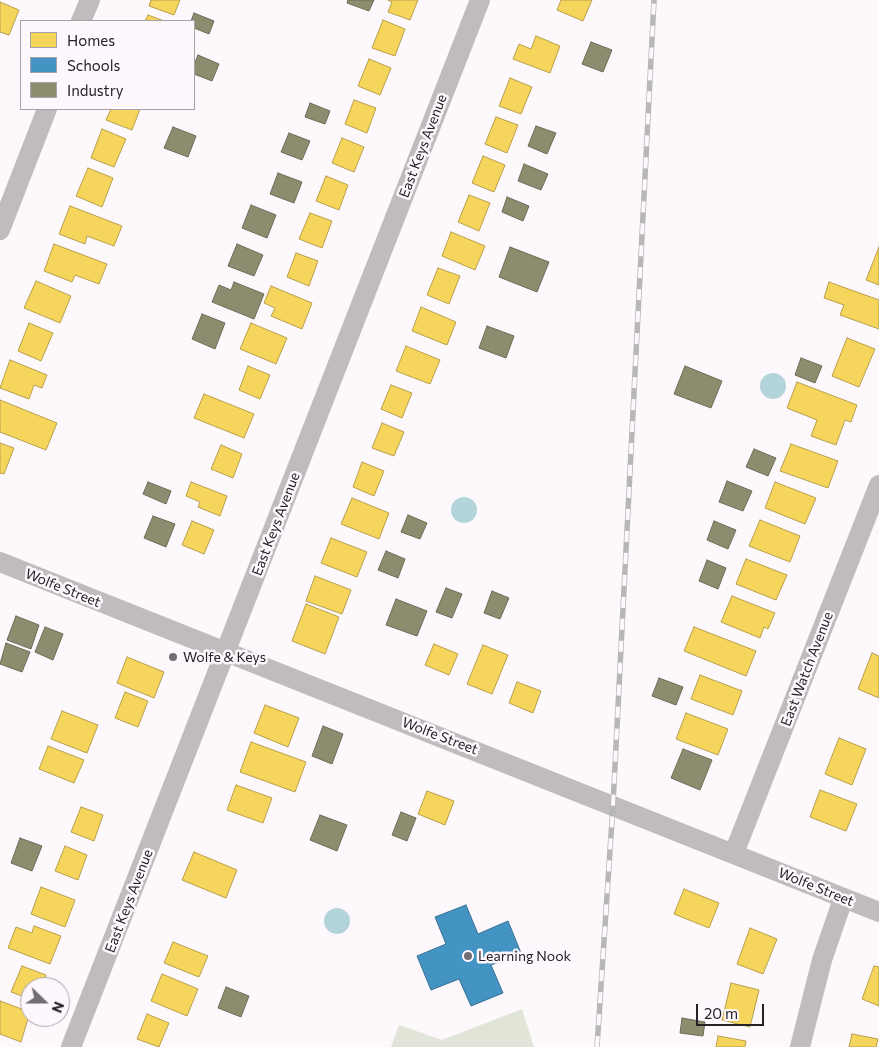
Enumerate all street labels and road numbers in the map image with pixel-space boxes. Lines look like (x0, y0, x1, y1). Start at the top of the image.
street label: East Keys Avenue (396, 92, 450, 200)
street label: East Keys Avenue (249, 470, 303, 578)
street label: Wolfe Street (23, 565, 103, 611)
street label: East Watch Avenue (777, 609, 837, 729)
street label: Wolfe Street (400, 714, 480, 758)
street label: East Keys Avenue (102, 847, 156, 955)
street label: Wolfe Street (776, 864, 856, 910)

